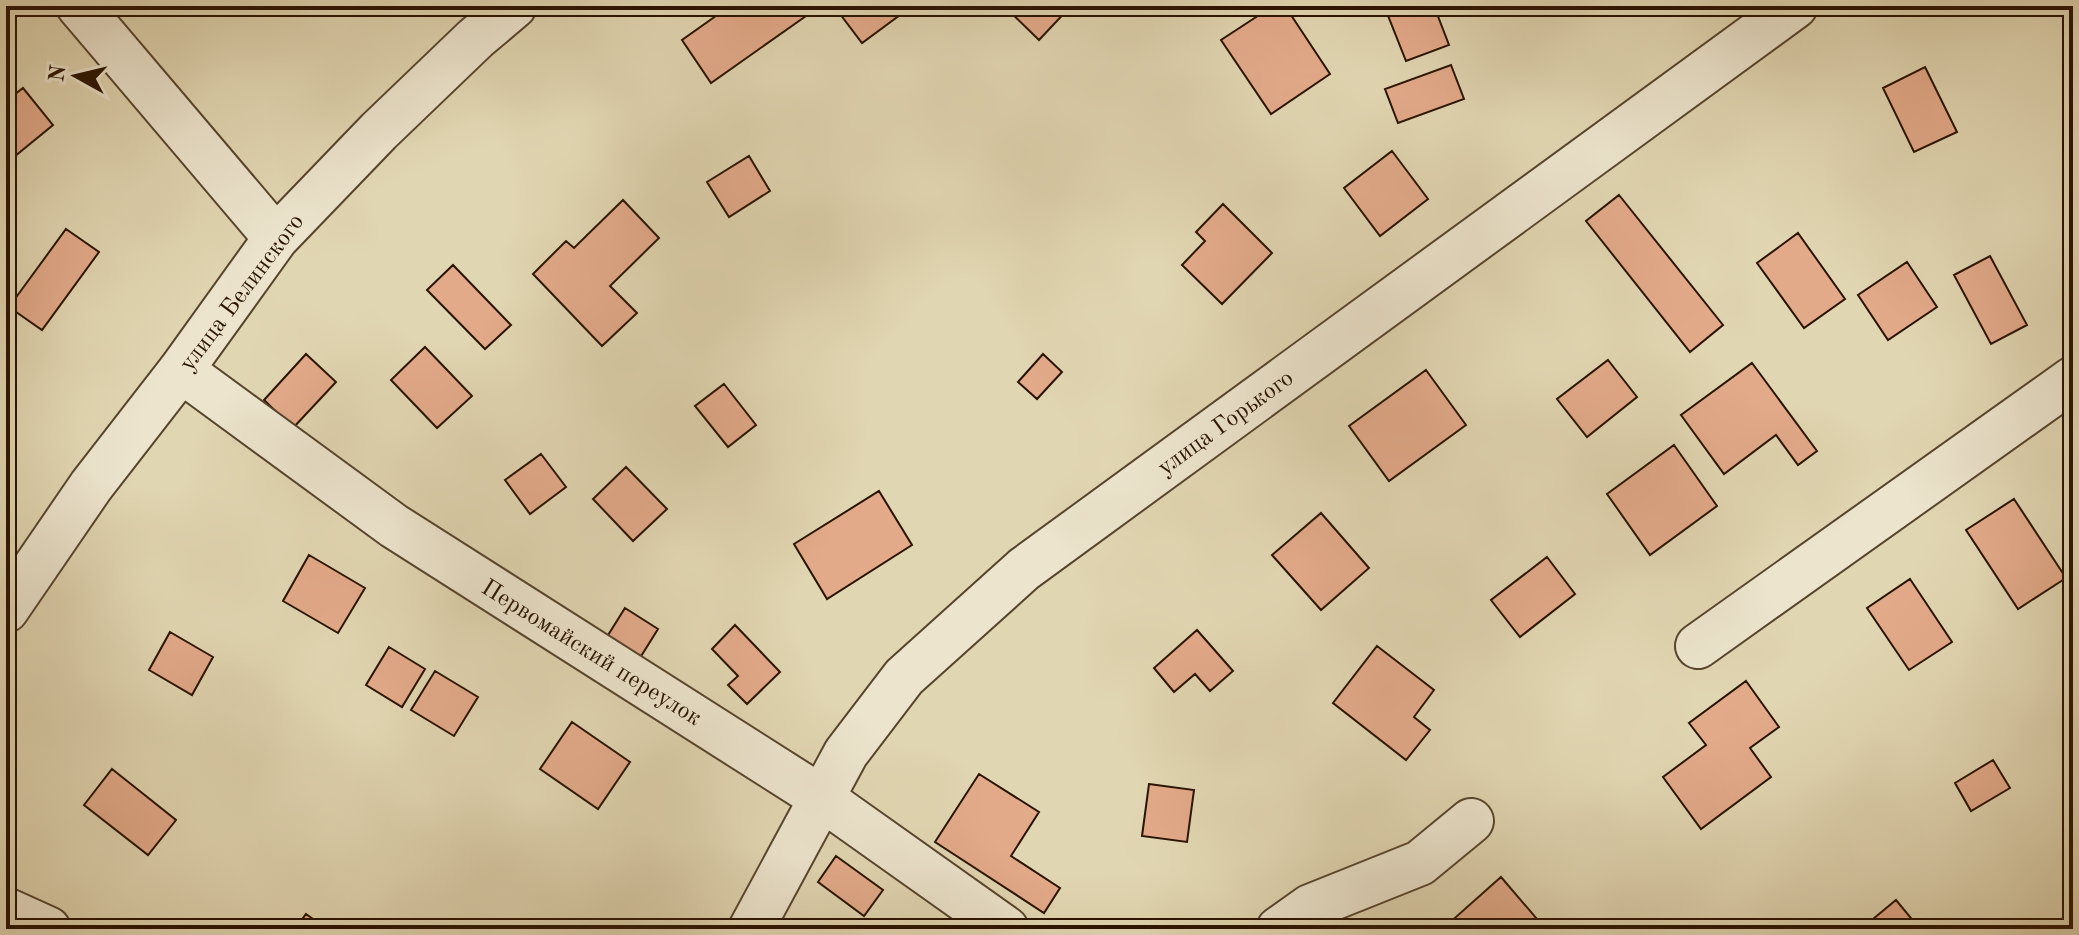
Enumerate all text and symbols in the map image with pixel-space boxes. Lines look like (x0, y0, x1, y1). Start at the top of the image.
north arrow (36, 36, 116, 116)
text: N (46, 63, 70, 83)
street label: улица Белинского (176, 210, 309, 376)
street label: улица Горького (1154, 366, 1298, 481)
street label: Первомайский переулок (477, 576, 705, 731)

